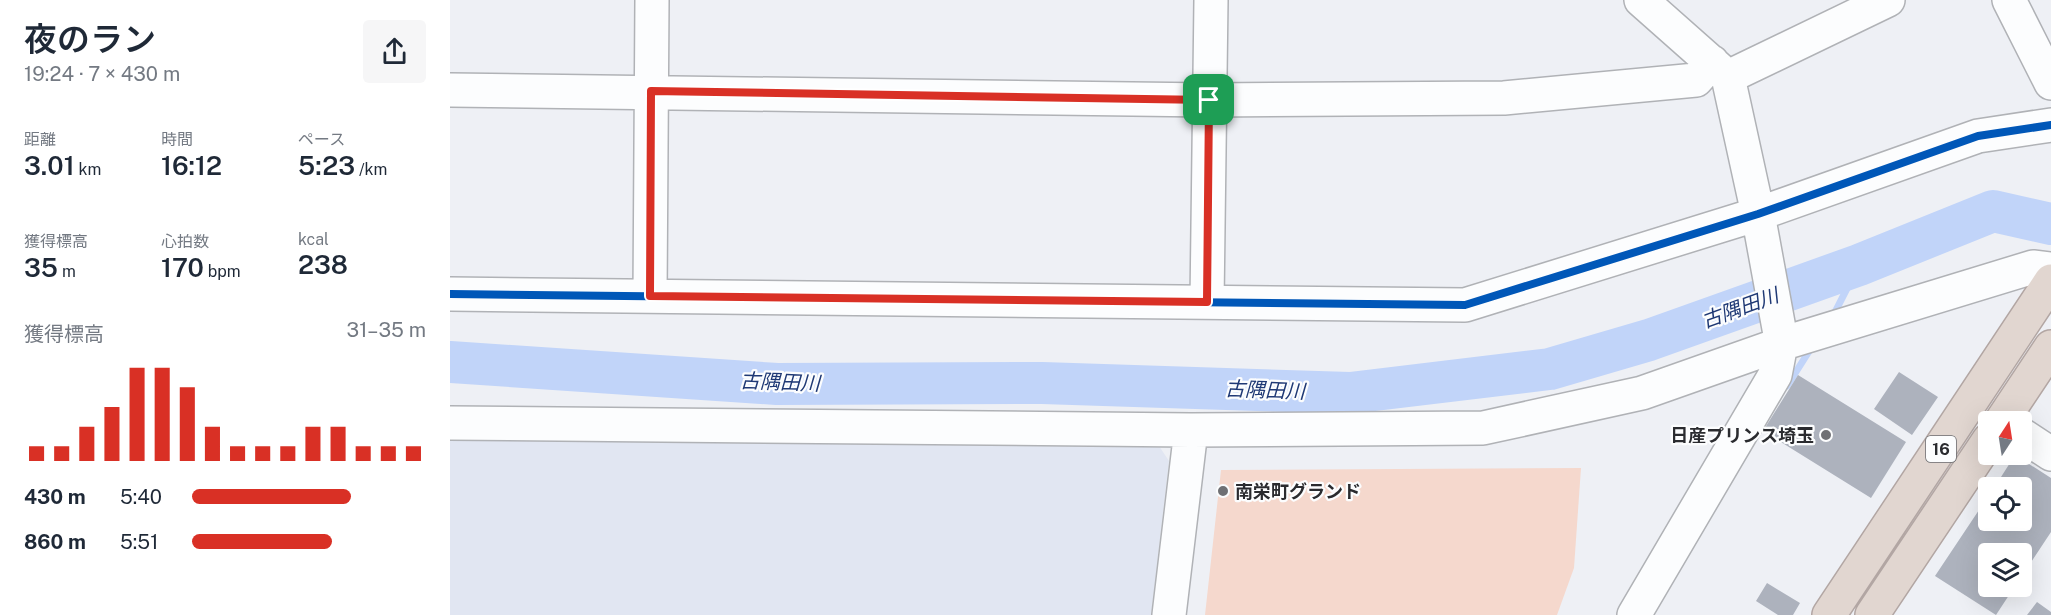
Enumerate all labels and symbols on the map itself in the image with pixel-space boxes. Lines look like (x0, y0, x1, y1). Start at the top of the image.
pin (1183, 74, 1234, 125)
water label: 古隅田川 (1698, 282, 1784, 333)
water label: 古隅田川 (740, 369, 822, 395)
water label: 古隅田川 (1225, 377, 1307, 403)
north arrow (1978, 411, 2032, 465)
place label: 日産プリンス埼玉 (1670, 425, 1814, 446)
marker: 日産プリンス埼玉 (1819, 428, 1833, 442)
road number: 16 (1926, 436, 1956, 462)
place label: 南栄町グランド (1235, 481, 1361, 502)
marker: 南栄町グランド (1216, 484, 1230, 498)

